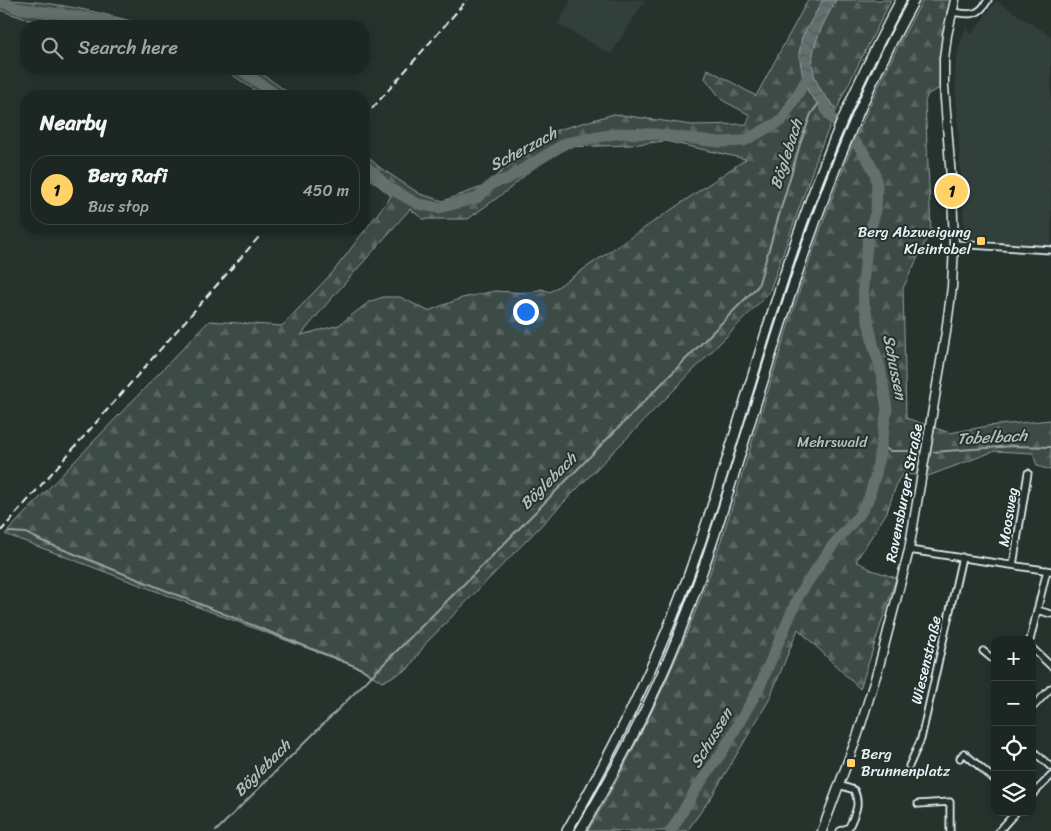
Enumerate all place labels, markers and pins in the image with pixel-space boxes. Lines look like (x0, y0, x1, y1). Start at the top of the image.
pin: 1 (936, 172, 968, 210)
place label: Berg Abzweigung Kleintobel (858, 219, 972, 262)
marker: Berg Abzweigung Kleintobel (975, 235, 987, 247)
place label: Berg Brunnenplatz (861, 741, 951, 784)
marker: Berg Brunnenplatz (845, 757, 857, 769)

